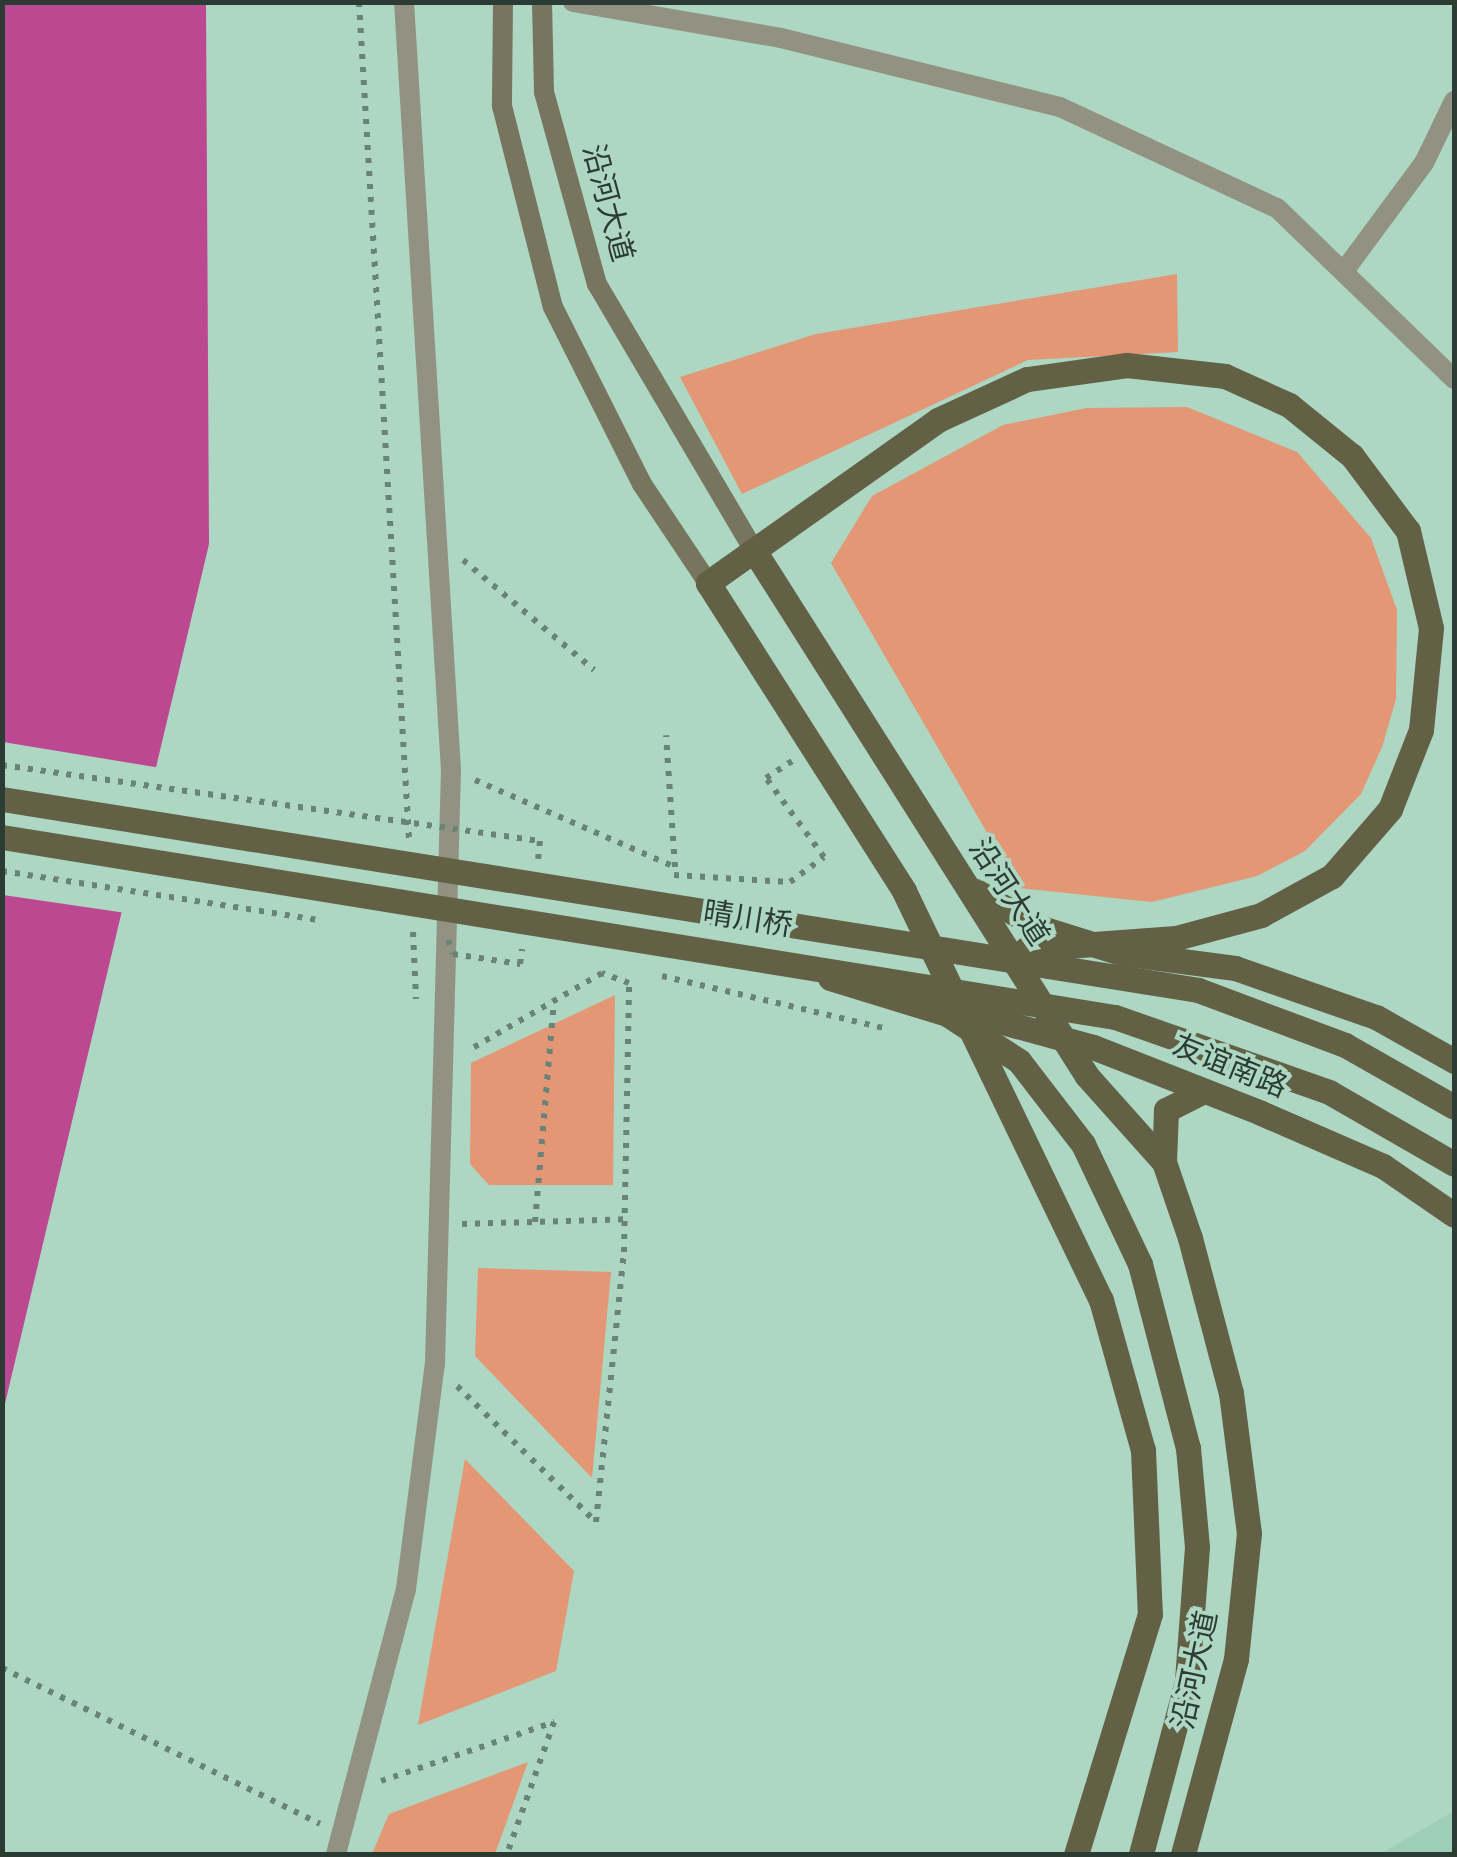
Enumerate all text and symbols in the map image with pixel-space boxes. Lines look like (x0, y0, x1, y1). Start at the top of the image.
street label: 沿河大道 (575, 140, 641, 266)
street label: 沿河大道 (961, 832, 1057, 952)
street label: 晴川桥 (701, 894, 795, 944)
street label: 友谊南路 (1168, 1027, 1292, 1105)
street label: 沿河大道 (1165, 1608, 1225, 1732)

